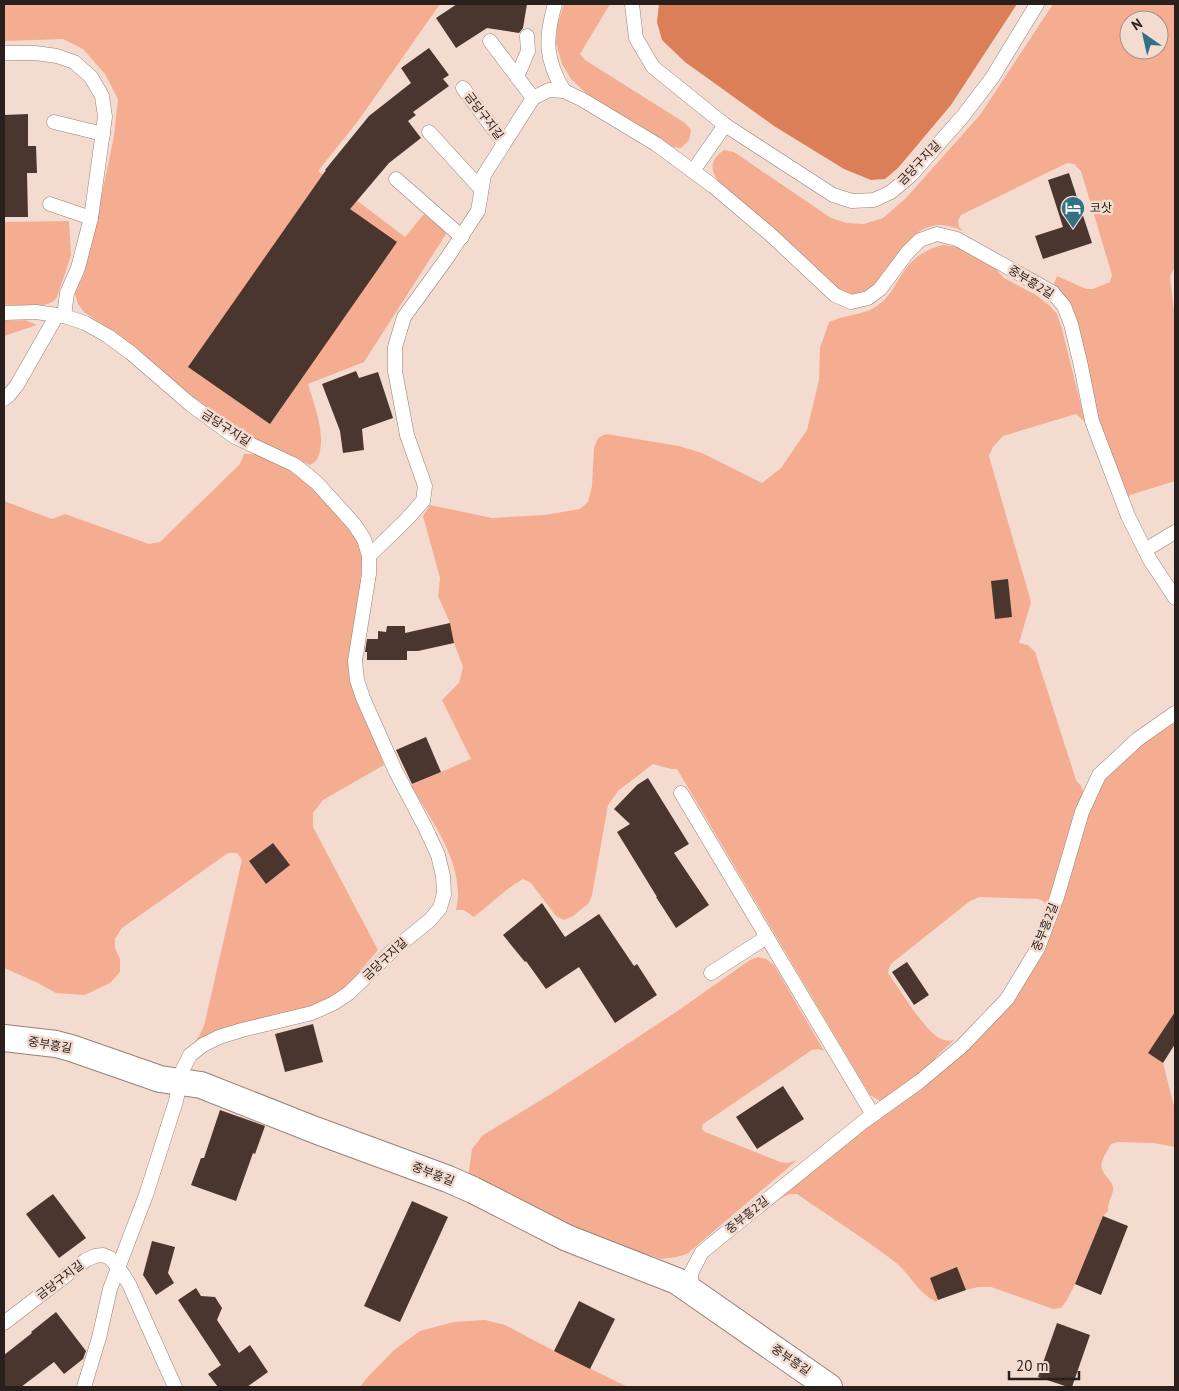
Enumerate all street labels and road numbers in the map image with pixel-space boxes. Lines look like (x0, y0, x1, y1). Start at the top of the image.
street label: 금당구지길 (462, 89, 507, 142)
street label: 금당구지길 (894, 138, 943, 188)
street label: 중부흥2길 (1006, 262, 1057, 301)
street label: 금당구지길 (199, 406, 254, 449)
street label: 중부흥2길 (1028, 900, 1061, 953)
street label: 금당구지길 (359, 934, 410, 983)
street label: 중부흥길 (27, 1033, 73, 1056)
street label: 중부흥길 (410, 1159, 456, 1188)
street label: 중부흥2길 (722, 1193, 771, 1236)
street label: 금당구지길 (33, 1257, 86, 1302)
street label: 중부흥길 (769, 1341, 814, 1378)

